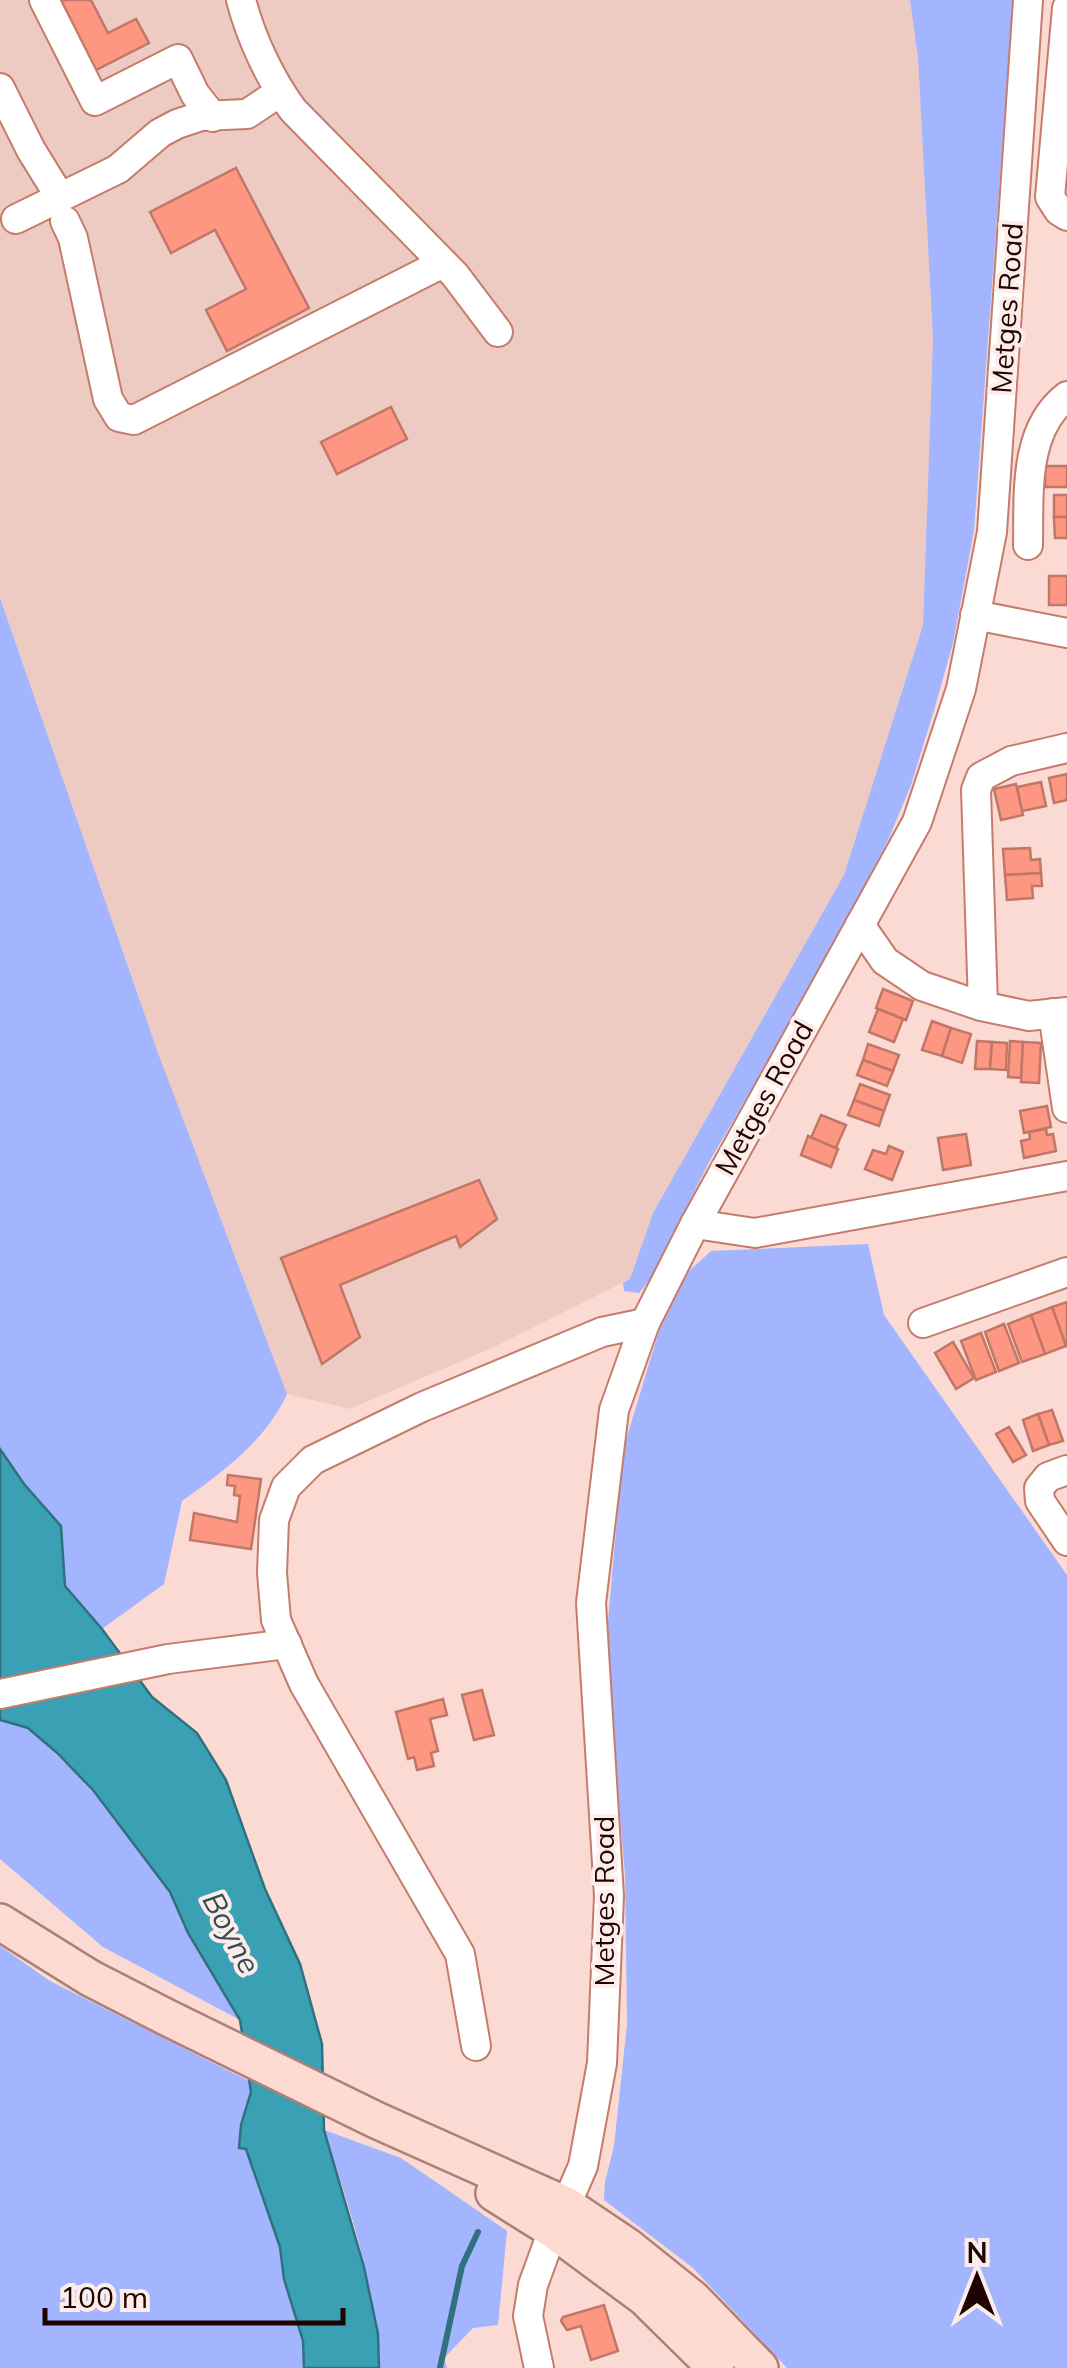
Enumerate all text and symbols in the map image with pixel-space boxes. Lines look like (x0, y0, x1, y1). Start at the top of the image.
street label: Metges Road (983, 222, 1030, 394)
street label: Metges Road (707, 1015, 820, 1181)
street label: Metges Road (586, 1816, 621, 1986)
water label: Boyne (195, 1885, 269, 1980)
north arrow (927, 2228, 1027, 2328)
text: N (966, 2235, 988, 2270)
scale bar (45, 2263, 342, 2325)
text: 100 m (60, 2278, 148, 2316)

